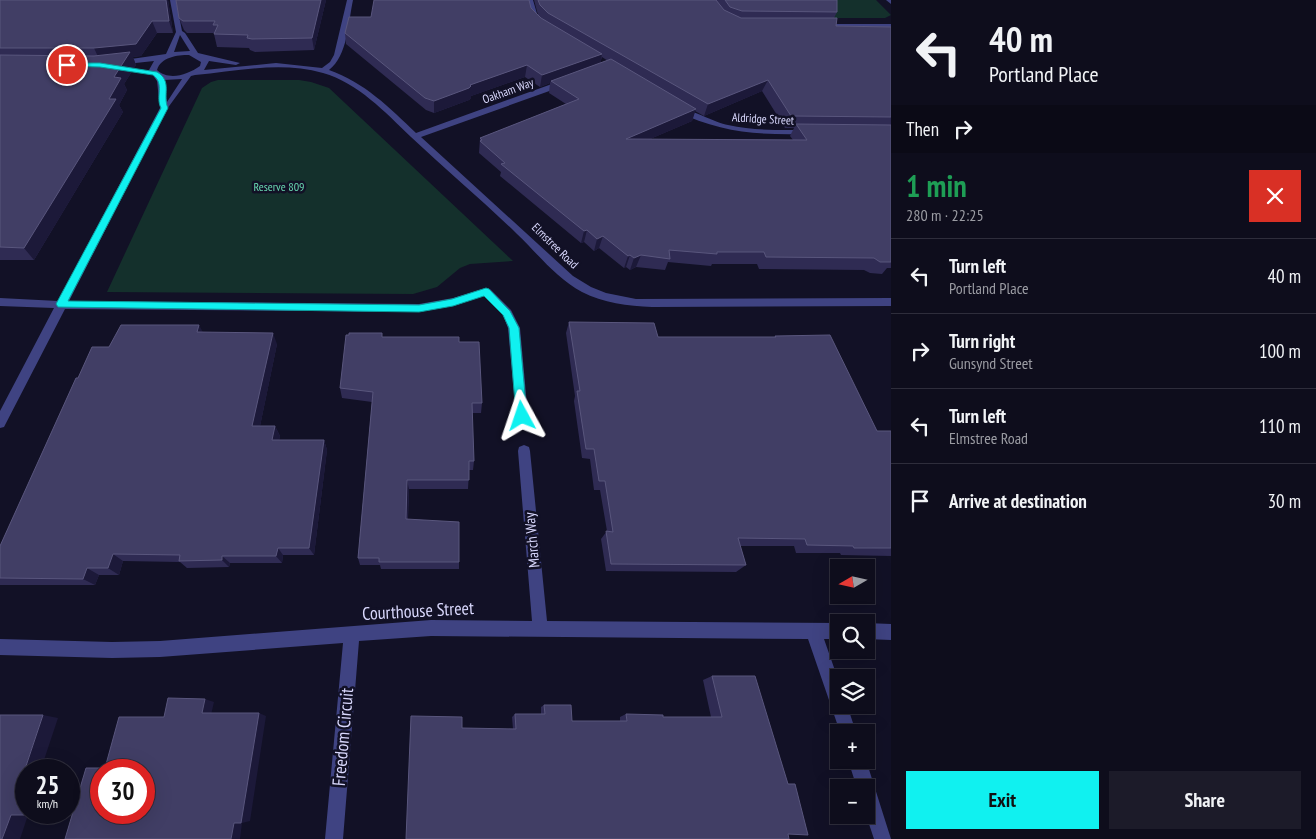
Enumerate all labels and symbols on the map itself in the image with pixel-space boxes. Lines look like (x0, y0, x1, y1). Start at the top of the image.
pin (46, 44, 88, 86)
street label: Oakham Way (480, 74, 536, 107)
street label: Aldridge Street (732, 109, 795, 128)
park label: Reserve 809 (254, 179, 304, 194)
street label: Elmstree Road (529, 220, 582, 272)
position arrow (495, 389, 547, 441)
street label: March Way (520, 511, 543, 569)
north arrow (830, 559, 875, 604)
street label: Courthouse Street (362, 596, 474, 625)
street label: Freedom Circuit (327, 687, 358, 787)
speed limit sign: 30 (90, 759, 155, 824)

